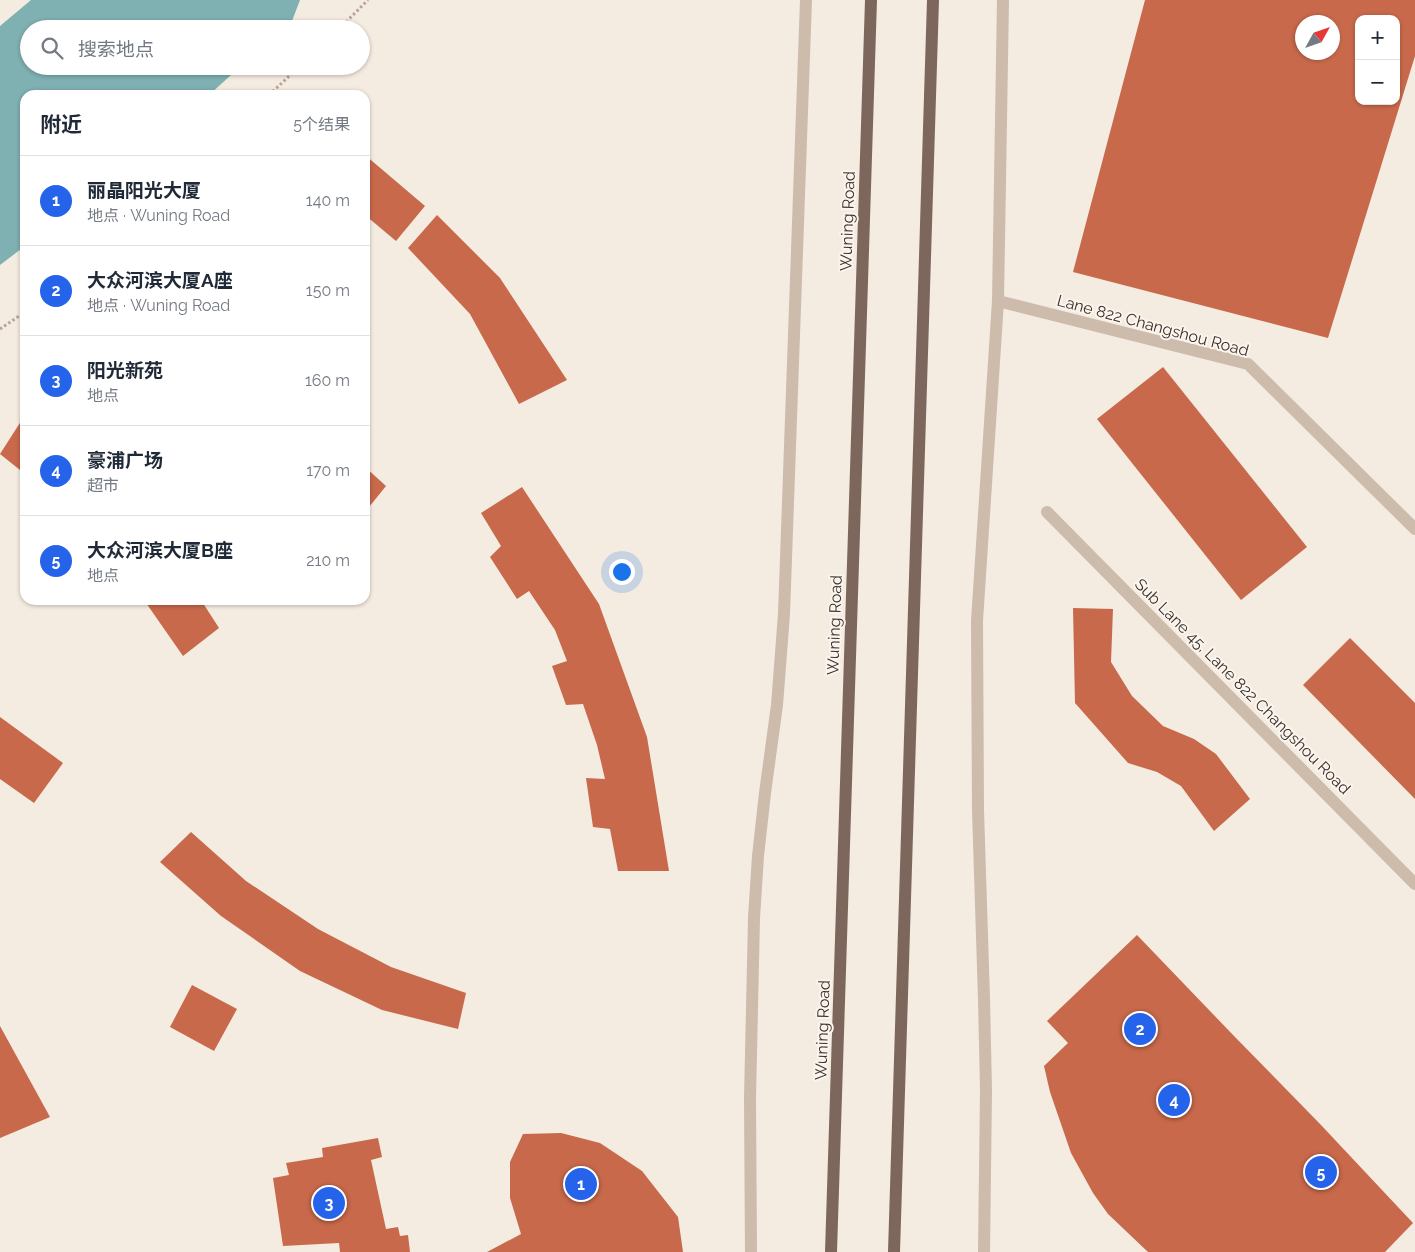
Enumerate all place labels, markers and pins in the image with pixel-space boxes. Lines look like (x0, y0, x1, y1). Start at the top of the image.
pin: 2 (1124, 1010, 1156, 1048)
pin: 4 (1158, 1081, 1190, 1119)
pin: 5 (1305, 1153, 1337, 1191)
pin: 1 (565, 1165, 597, 1203)
pin: 3 (313, 1184, 345, 1222)

